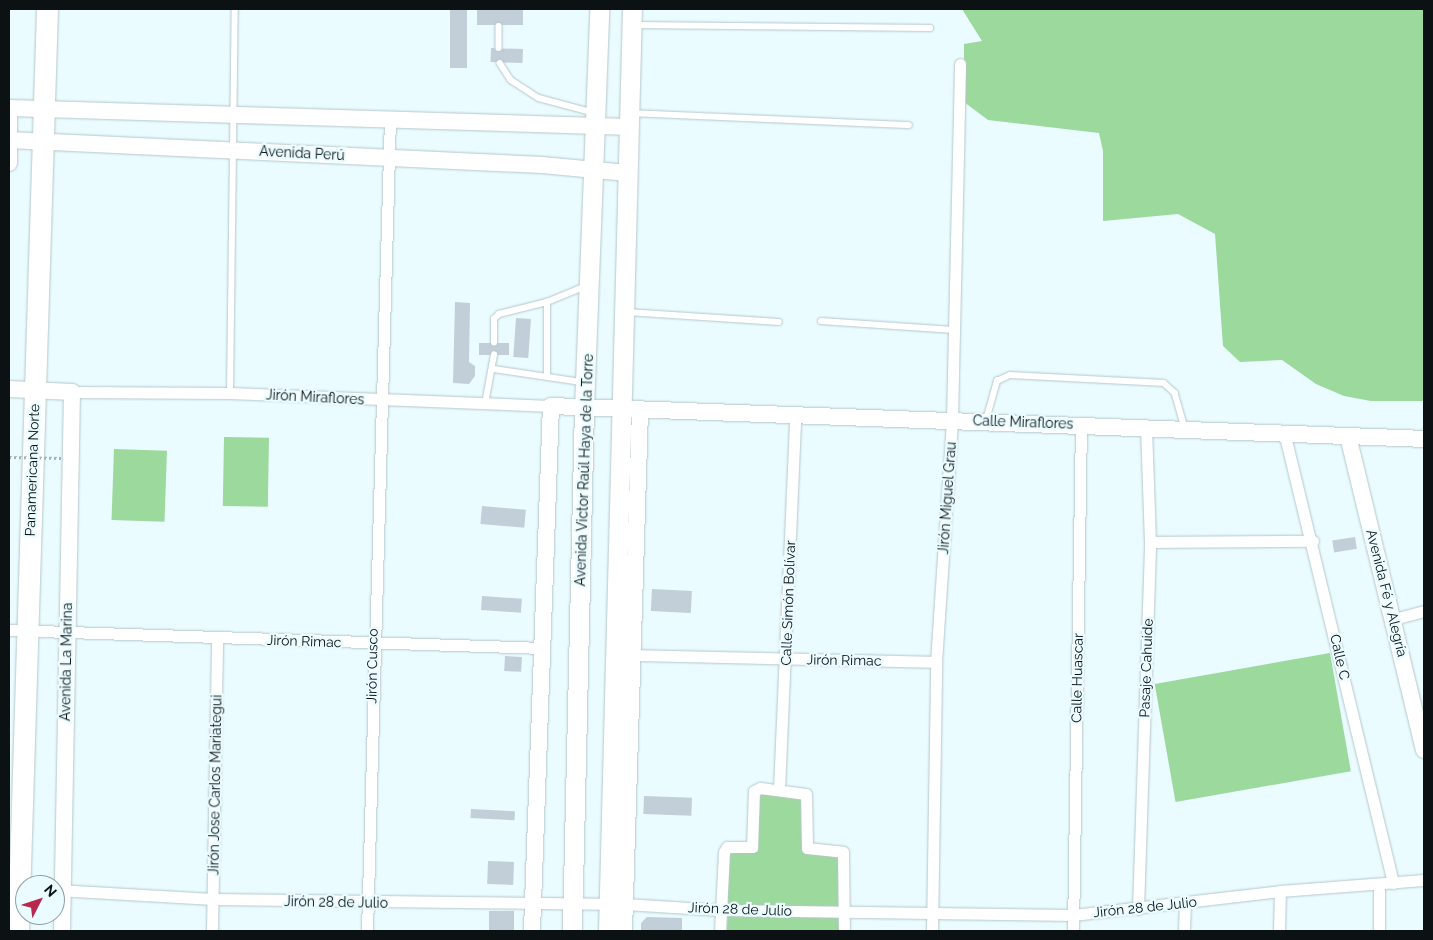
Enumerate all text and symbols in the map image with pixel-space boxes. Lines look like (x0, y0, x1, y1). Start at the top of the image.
street label: Avenida Perú (259, 142, 345, 164)
street label: Avenida Victor Raúl Haya de la Torre (572, 353, 596, 587)
street label: Jirón Miraflores (265, 386, 365, 408)
street label: Panamericana Norte (21, 403, 43, 537)
street label: Calle Miraflores (972, 412, 1074, 432)
street label: Jirón Miguel Grau (935, 441, 959, 555)
street label: Avenida Fé y Alegría (1363, 527, 1411, 659)
street label: Calle Simón Bolívar (777, 540, 799, 666)
street label: Avenida La Marina (57, 603, 75, 721)
street label: Pasaje Cahuide (1136, 618, 1156, 718)
street label: Jirón Cusco (363, 628, 381, 704)
street label: Jirón Rimac (266, 631, 342, 651)
street label: Calle Huascar (1068, 633, 1086, 723)
street label: Calle C (1327, 633, 1353, 681)
street label: Jirón Rimac (806, 651, 882, 669)
street label: Jirón Jose Carlos Mariategui (205, 694, 225, 876)
north arrow (15, 875, 65, 925)
text: N (41, 882, 60, 900)
street label: Jirón 28 de Julio (284, 893, 388, 911)
street label: Jirón 28 de Julio (1092, 893, 1198, 921)
street label: Jirón 28 de Julio (688, 899, 792, 919)

